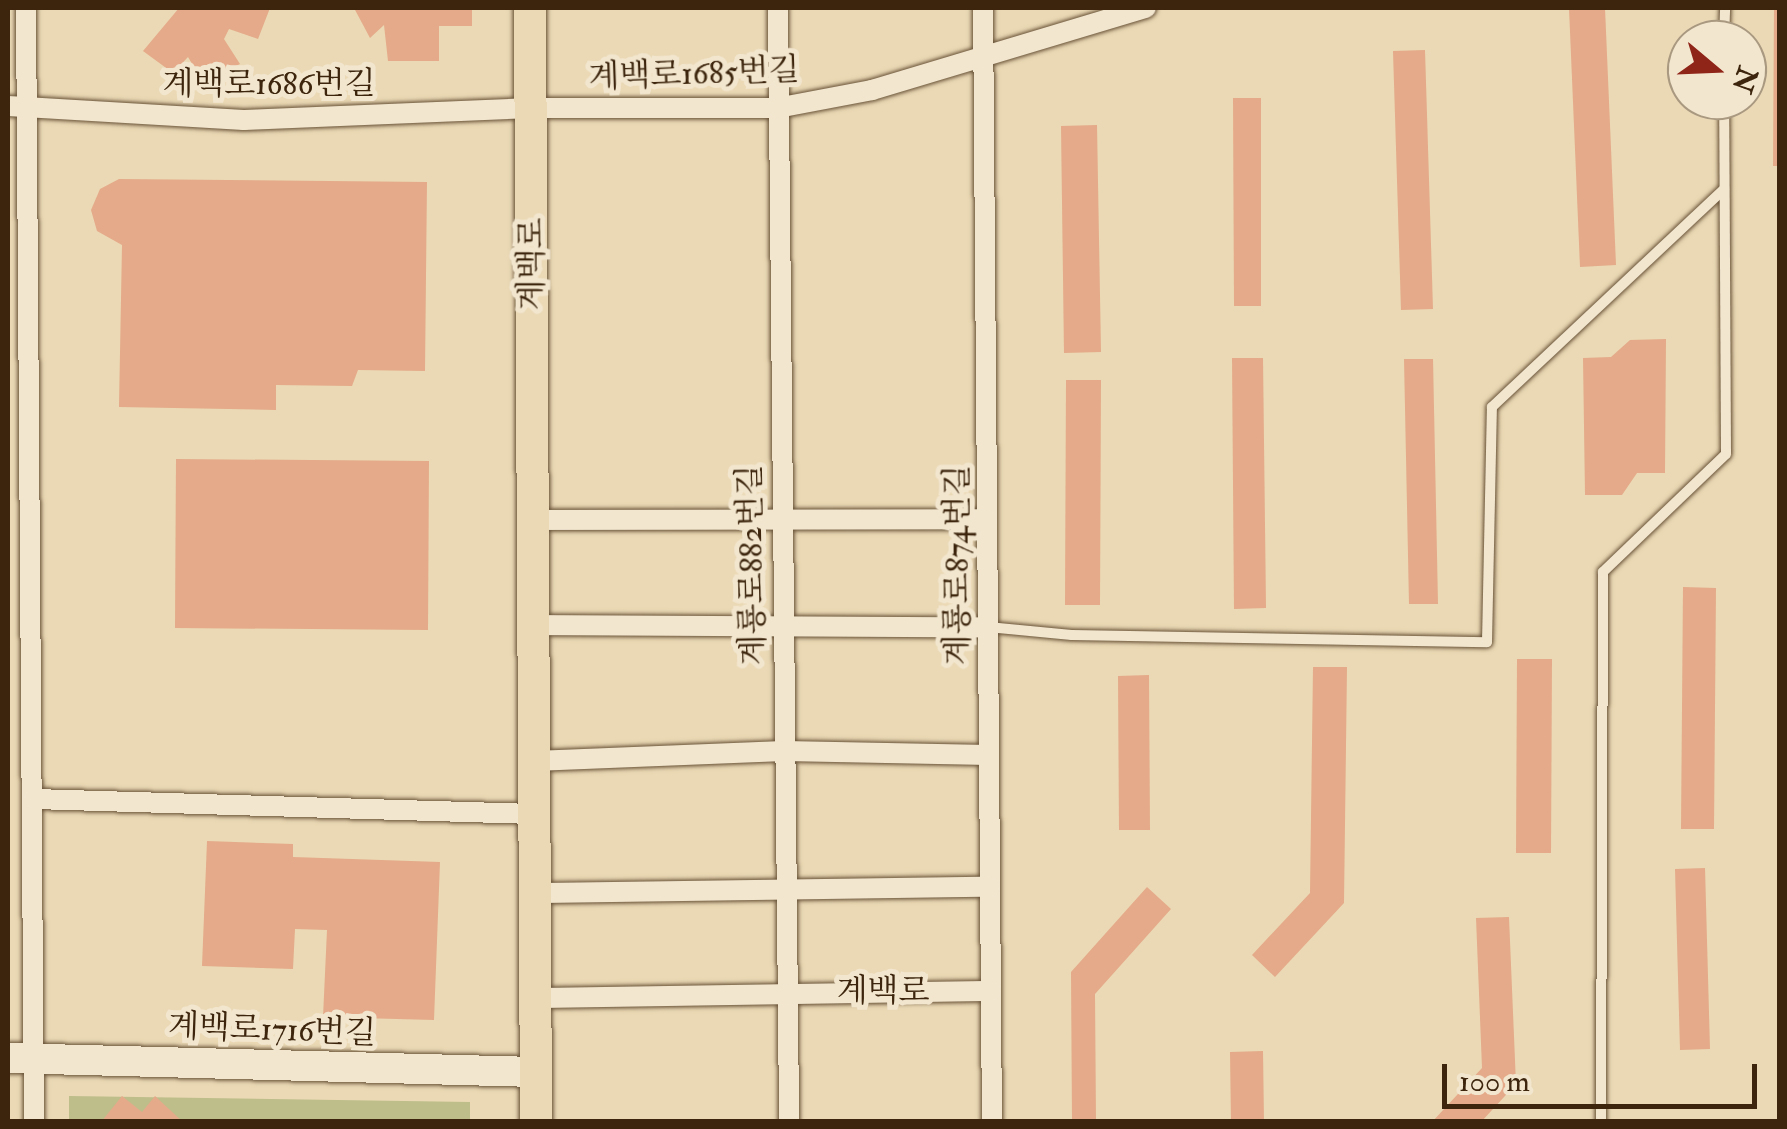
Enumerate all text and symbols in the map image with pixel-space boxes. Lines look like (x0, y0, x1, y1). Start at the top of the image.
north arrow (1667, 20, 1767, 120)
street label: 계백로1685번길 (588, 51, 800, 97)
text: N (1723, 62, 1765, 97)
street label: 계백로1686번길 (162, 65, 376, 103)
street label: 계백로 (513, 218, 551, 310)
street label: 계룡로882번길 (731, 464, 773, 666)
street label: 계룡로874번길 (939, 465, 977, 665)
street label: 계백로 (837, 972, 929, 1010)
street label: 계백로1716번길 (167, 1007, 377, 1053)
scale bar (1447, 1044, 1762, 1106)
text: 100 m (1459, 1063, 1530, 1100)

